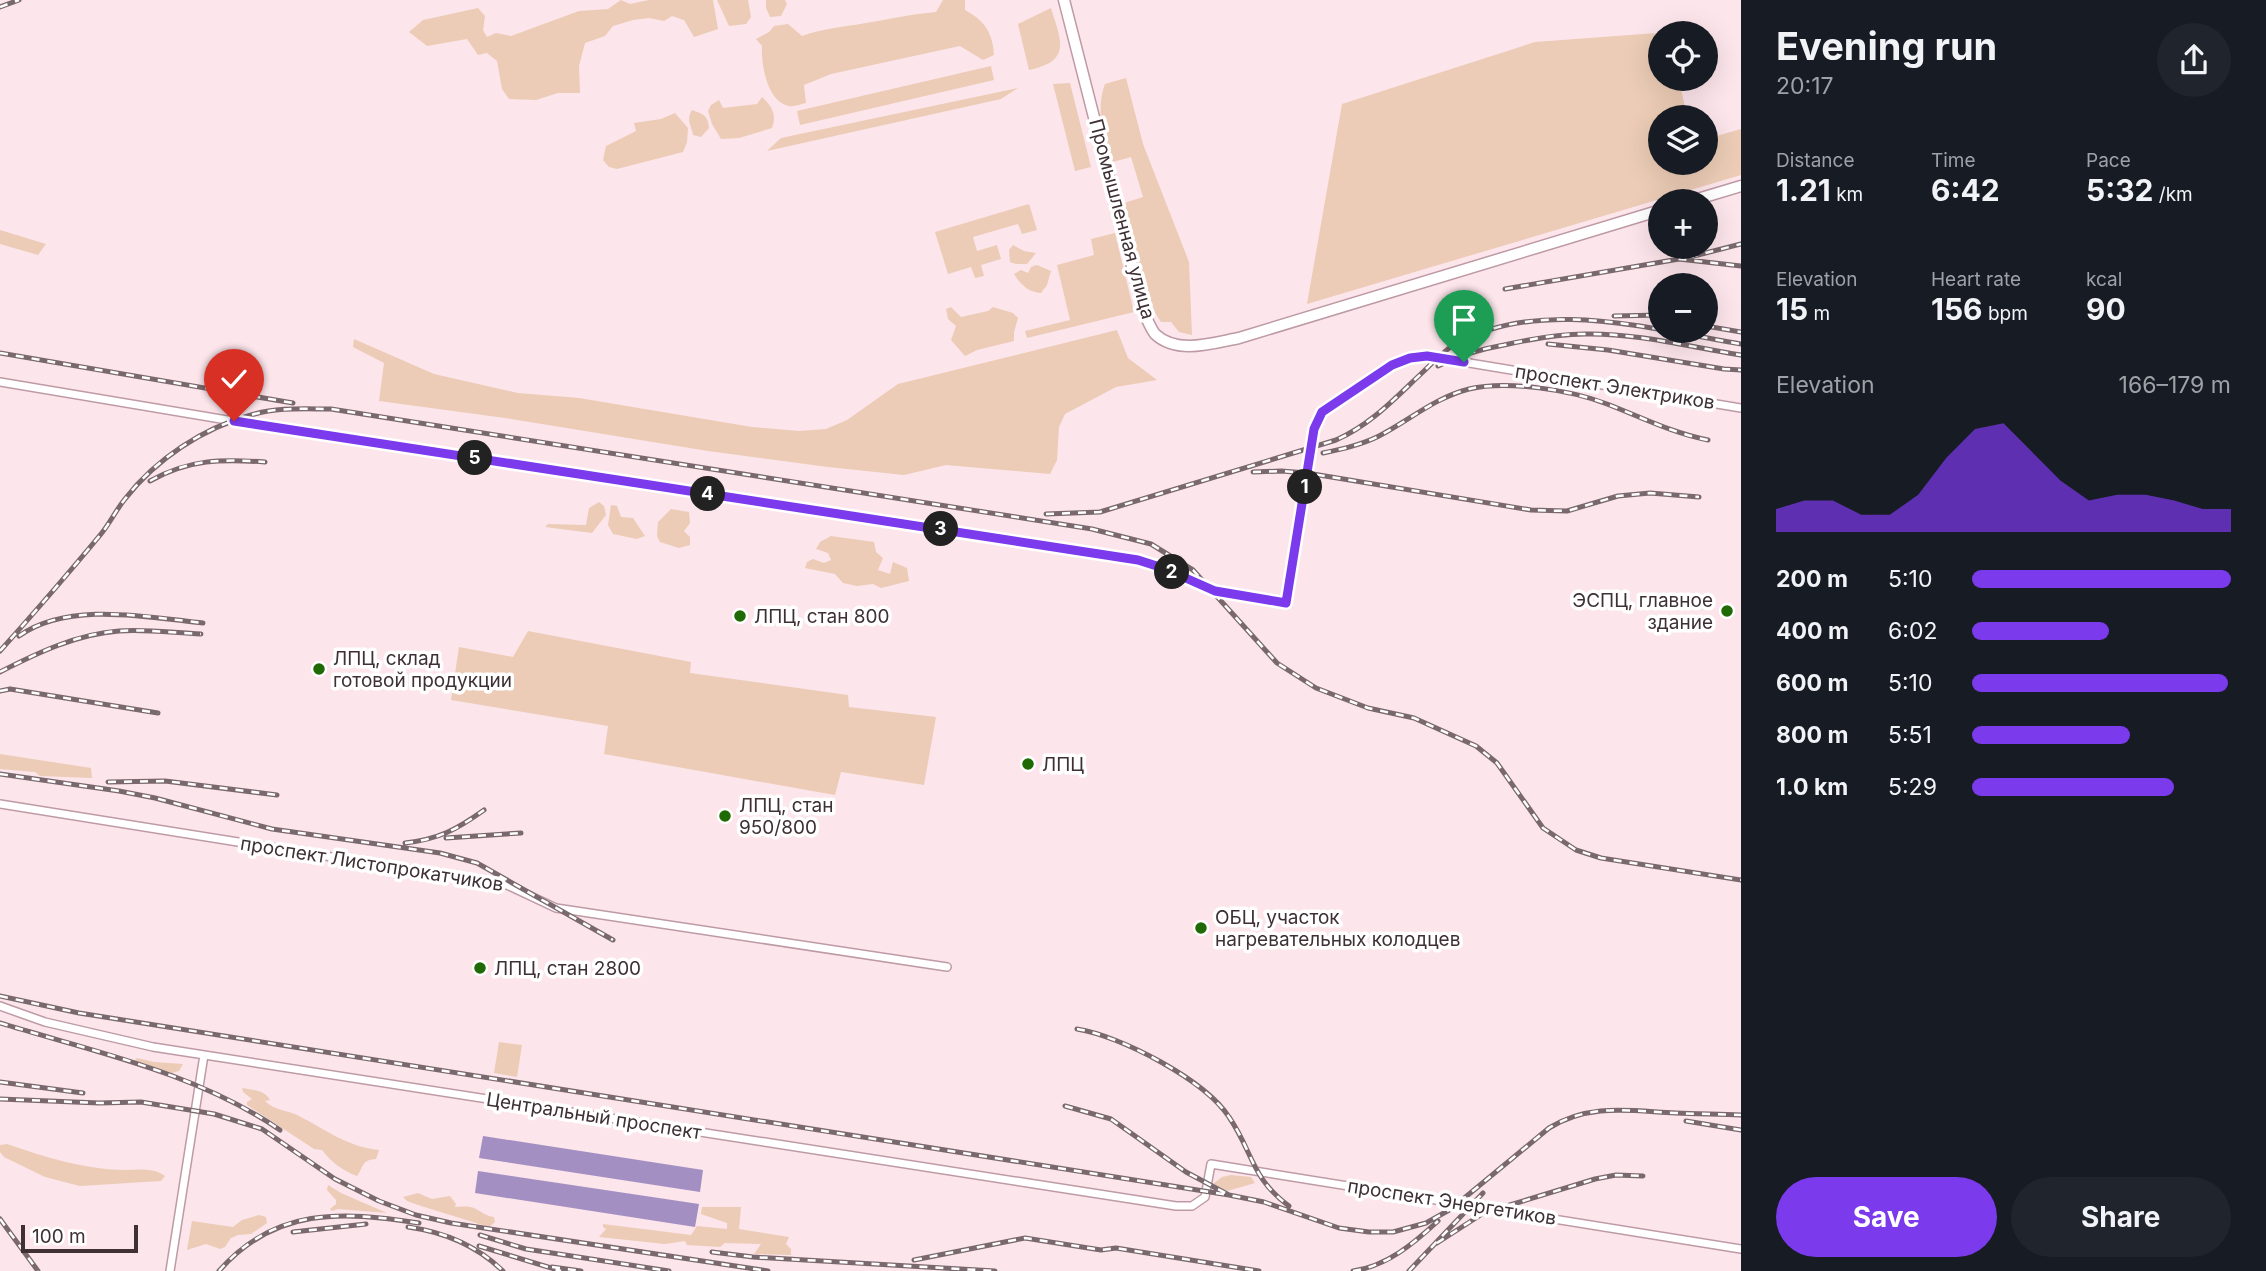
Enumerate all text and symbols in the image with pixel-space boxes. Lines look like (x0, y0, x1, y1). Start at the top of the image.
map controls (1648, 21, 1718, 343)
button: locate (1648, 21, 1718, 91)
text: Evening run (1776, 23, 1997, 69)
button: share (2157, 23, 2231, 97)
text: 20:17 (1776, 72, 1834, 100)
button: layers (1648, 105, 1718, 175)
street label: Промышленная улица (1084, 116, 1160, 322)
text: Distance (1776, 149, 1854, 172)
text: Time (1931, 149, 1976, 172)
text: Pace (2086, 149, 2131, 172)
text: 1.21 (1776, 172, 1831, 208)
text: 6:42 (1931, 172, 2000, 208)
text: 5:32 (2086, 172, 2153, 208)
text: km (1831, 183, 1863, 206)
text: /km (2153, 183, 2193, 206)
button: + (1648, 189, 1718, 259)
text: Elevation (1776, 268, 1857, 291)
text: Heart rate (1931, 268, 2021, 291)
text: kcal (2086, 268, 2122, 291)
button: − (1648, 273, 1718, 343)
pin (1434, 290, 1494, 362)
text: 15 (1776, 291, 1808, 327)
text: 156 (1931, 291, 1983, 327)
text: 90 (2086, 291, 2126, 327)
icon: arrive (1445, 301, 1483, 339)
text: m (1808, 302, 1830, 325)
text: bpm (1983, 302, 2028, 325)
pin (204, 349, 264, 421)
icon: check (215, 360, 253, 398)
street label: проспект Электриков (1513, 360, 1717, 414)
text: Elevation (1776, 371, 1875, 399)
text: 166–179 m (2119, 371, 2231, 399)
pin: 5 (458, 440, 492, 476)
text: 5 (468, 446, 481, 469)
pin: 1 (1288, 470, 1322, 504)
text: 1 (1300, 475, 1309, 498)
pin: 4 (690, 476, 726, 512)
text: 4 (701, 482, 714, 505)
pin: 3 (923, 512, 958, 546)
text: 3 (934, 517, 947, 540)
pin: 2 (1154, 554, 1190, 590)
text: 2 (1166, 560, 1177, 583)
text: 200 m (1776, 565, 1848, 593)
text: 5:10 (1888, 565, 1932, 593)
place label: ЭСПЦ, главное здание (1572, 589, 1713, 634)
marker: ЭСПЦ, главное здание (1719, 603, 1735, 619)
place label: ЛПЦ, стан 800 (754, 605, 890, 628)
marker: ЛПЦ, стан 800 (732, 608, 748, 624)
text: 400 m (1776, 617, 1849, 645)
text: 6:02 (1888, 617, 1937, 645)
place label: ЛПЦ, склад готовой продукции (333, 647, 512, 692)
marker: ЛПЦ, склад готовой продукции (311, 661, 327, 677)
text: 600 m (1776, 669, 1848, 697)
text: 5:10 (1888, 669, 1932, 697)
text: 800 m (1776, 721, 1848, 749)
text: 5:51 (1888, 721, 1932, 749)
place label: ЛПЦ (1042, 753, 1084, 776)
marker: ЛПЦ (1020, 756, 1036, 772)
text: 1.0 km (1776, 773, 1848, 801)
text: 5:29 (1888, 773, 1937, 801)
place label: ЛПЦ, стан 950/800 (739, 794, 833, 839)
marker: ЛПЦ, стан 950/800 (717, 808, 733, 824)
street label: проспект Листопрокатчиков (239, 832, 505, 896)
place label: ОБЦ, участок нагревательных колодцев (1215, 906, 1460, 951)
marker: ОБЦ, участок нагревательных колодцев (1193, 920, 1209, 936)
place label: ЛПЦ, стан 2800 (494, 957, 641, 980)
marker: ЛПЦ, стан 2800 (472, 960, 488, 976)
street label: Центральный проспект (485, 1088, 703, 1144)
street label: проспект Энергетиков (1346, 1174, 1558, 1230)
button: Save (1776, 1177, 1997, 1257)
button: Share (2011, 1177, 2231, 1257)
scale bar (21, 1222, 138, 1254)
text: 100 m (32, 1225, 86, 1248)

